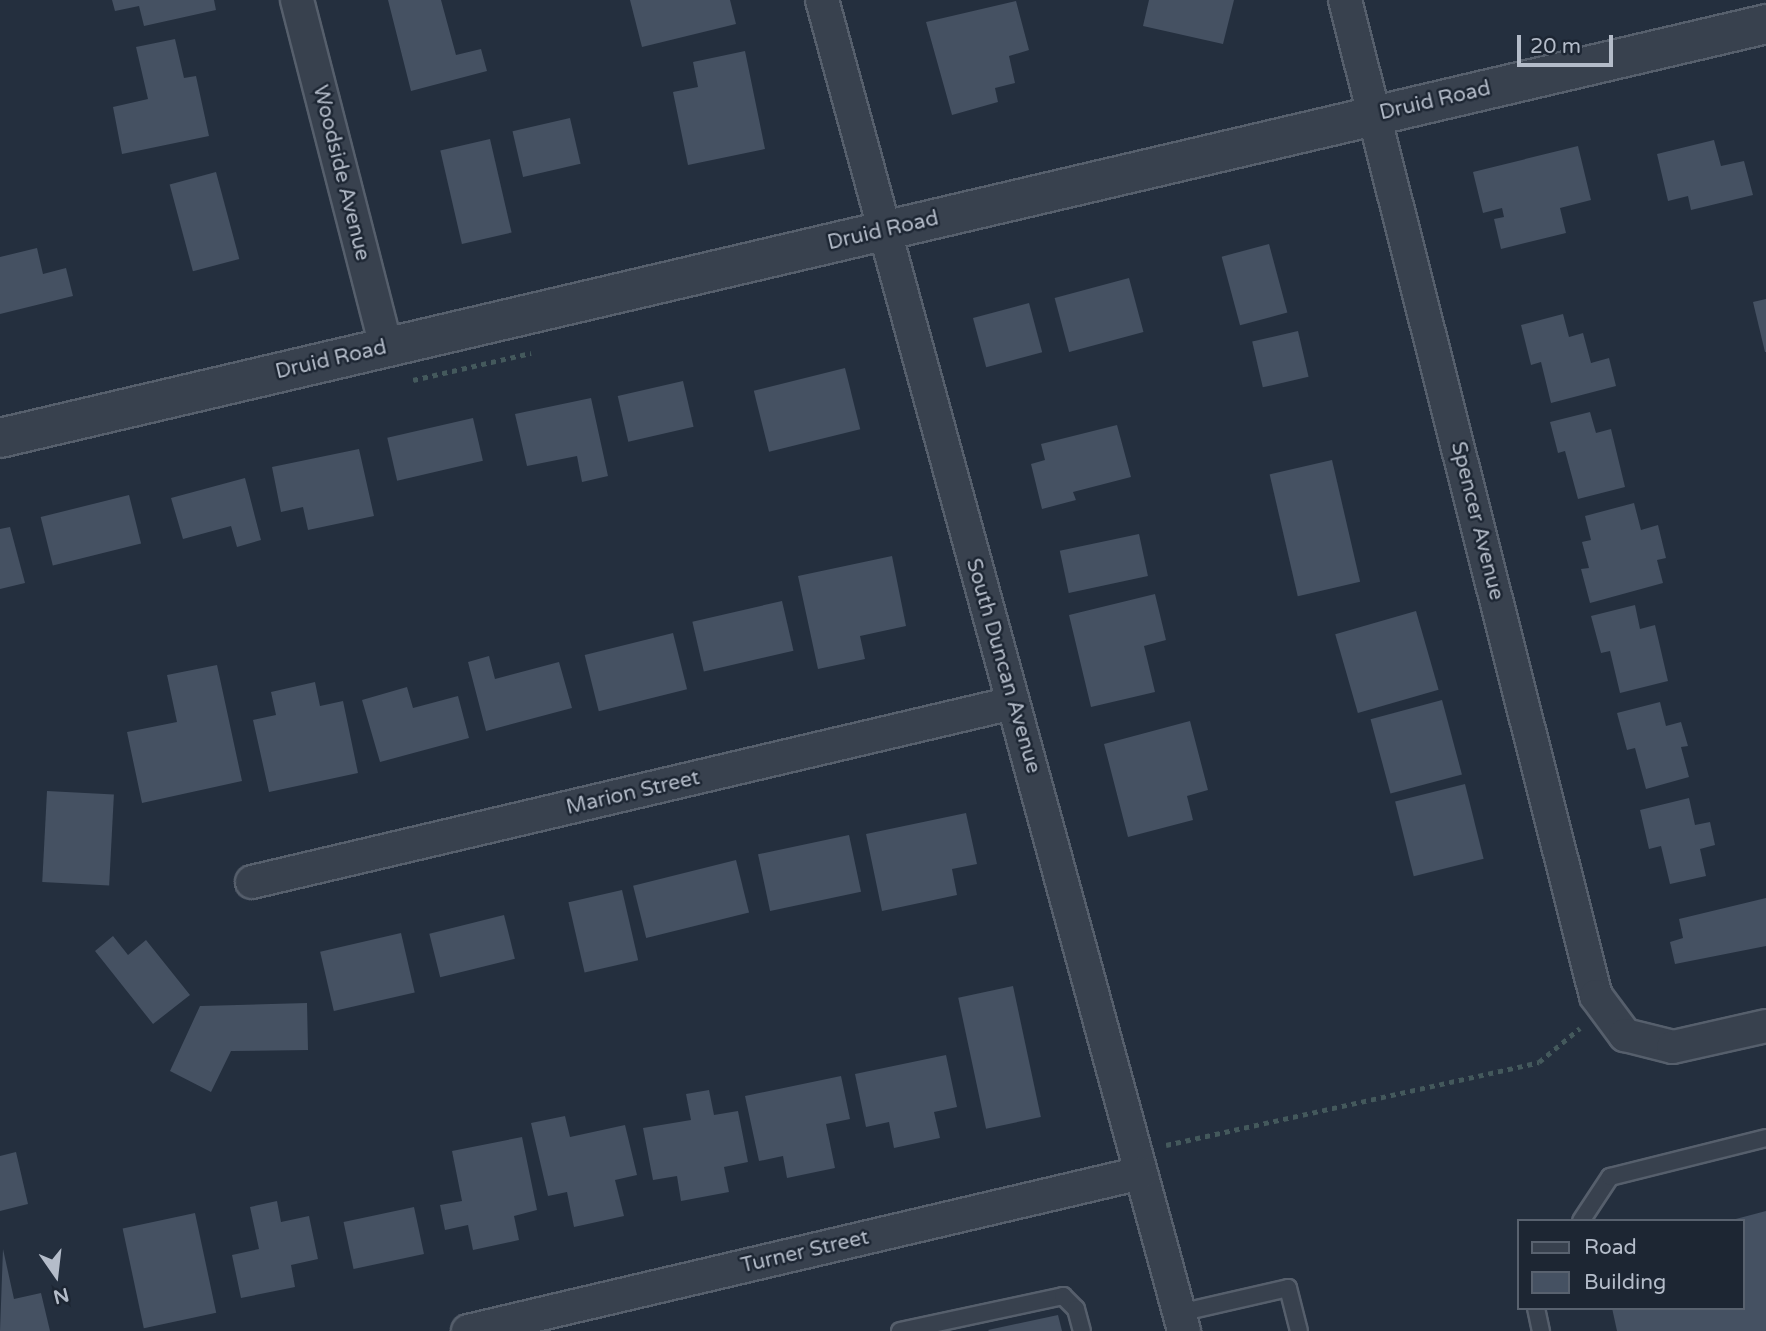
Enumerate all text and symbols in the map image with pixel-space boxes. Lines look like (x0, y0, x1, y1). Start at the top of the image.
scale bar (1521, 21, 1617, 65)
text: 20 m (1530, 34, 1581, 59)
street label: Druid Road (1377, 76, 1493, 126)
street label: Woodside Avenue (307, 83, 375, 263)
street label: Druid Road (825, 206, 941, 256)
street label: Druid Road (273, 335, 389, 385)
street label: Spencer Avenue (1445, 439, 1509, 603)
street label: South Duncan Avenue (960, 556, 1046, 776)
street label: Marion Street (564, 765, 702, 821)
legend (1518, 1219, 1745, 1310)
street label: Turner Street (739, 1225, 871, 1279)
text: Road (1584, 1235, 1637, 1260)
north arrow (21, 1240, 91, 1310)
text: Building (1584, 1270, 1666, 1295)
text: N (51, 1283, 71, 1308)

